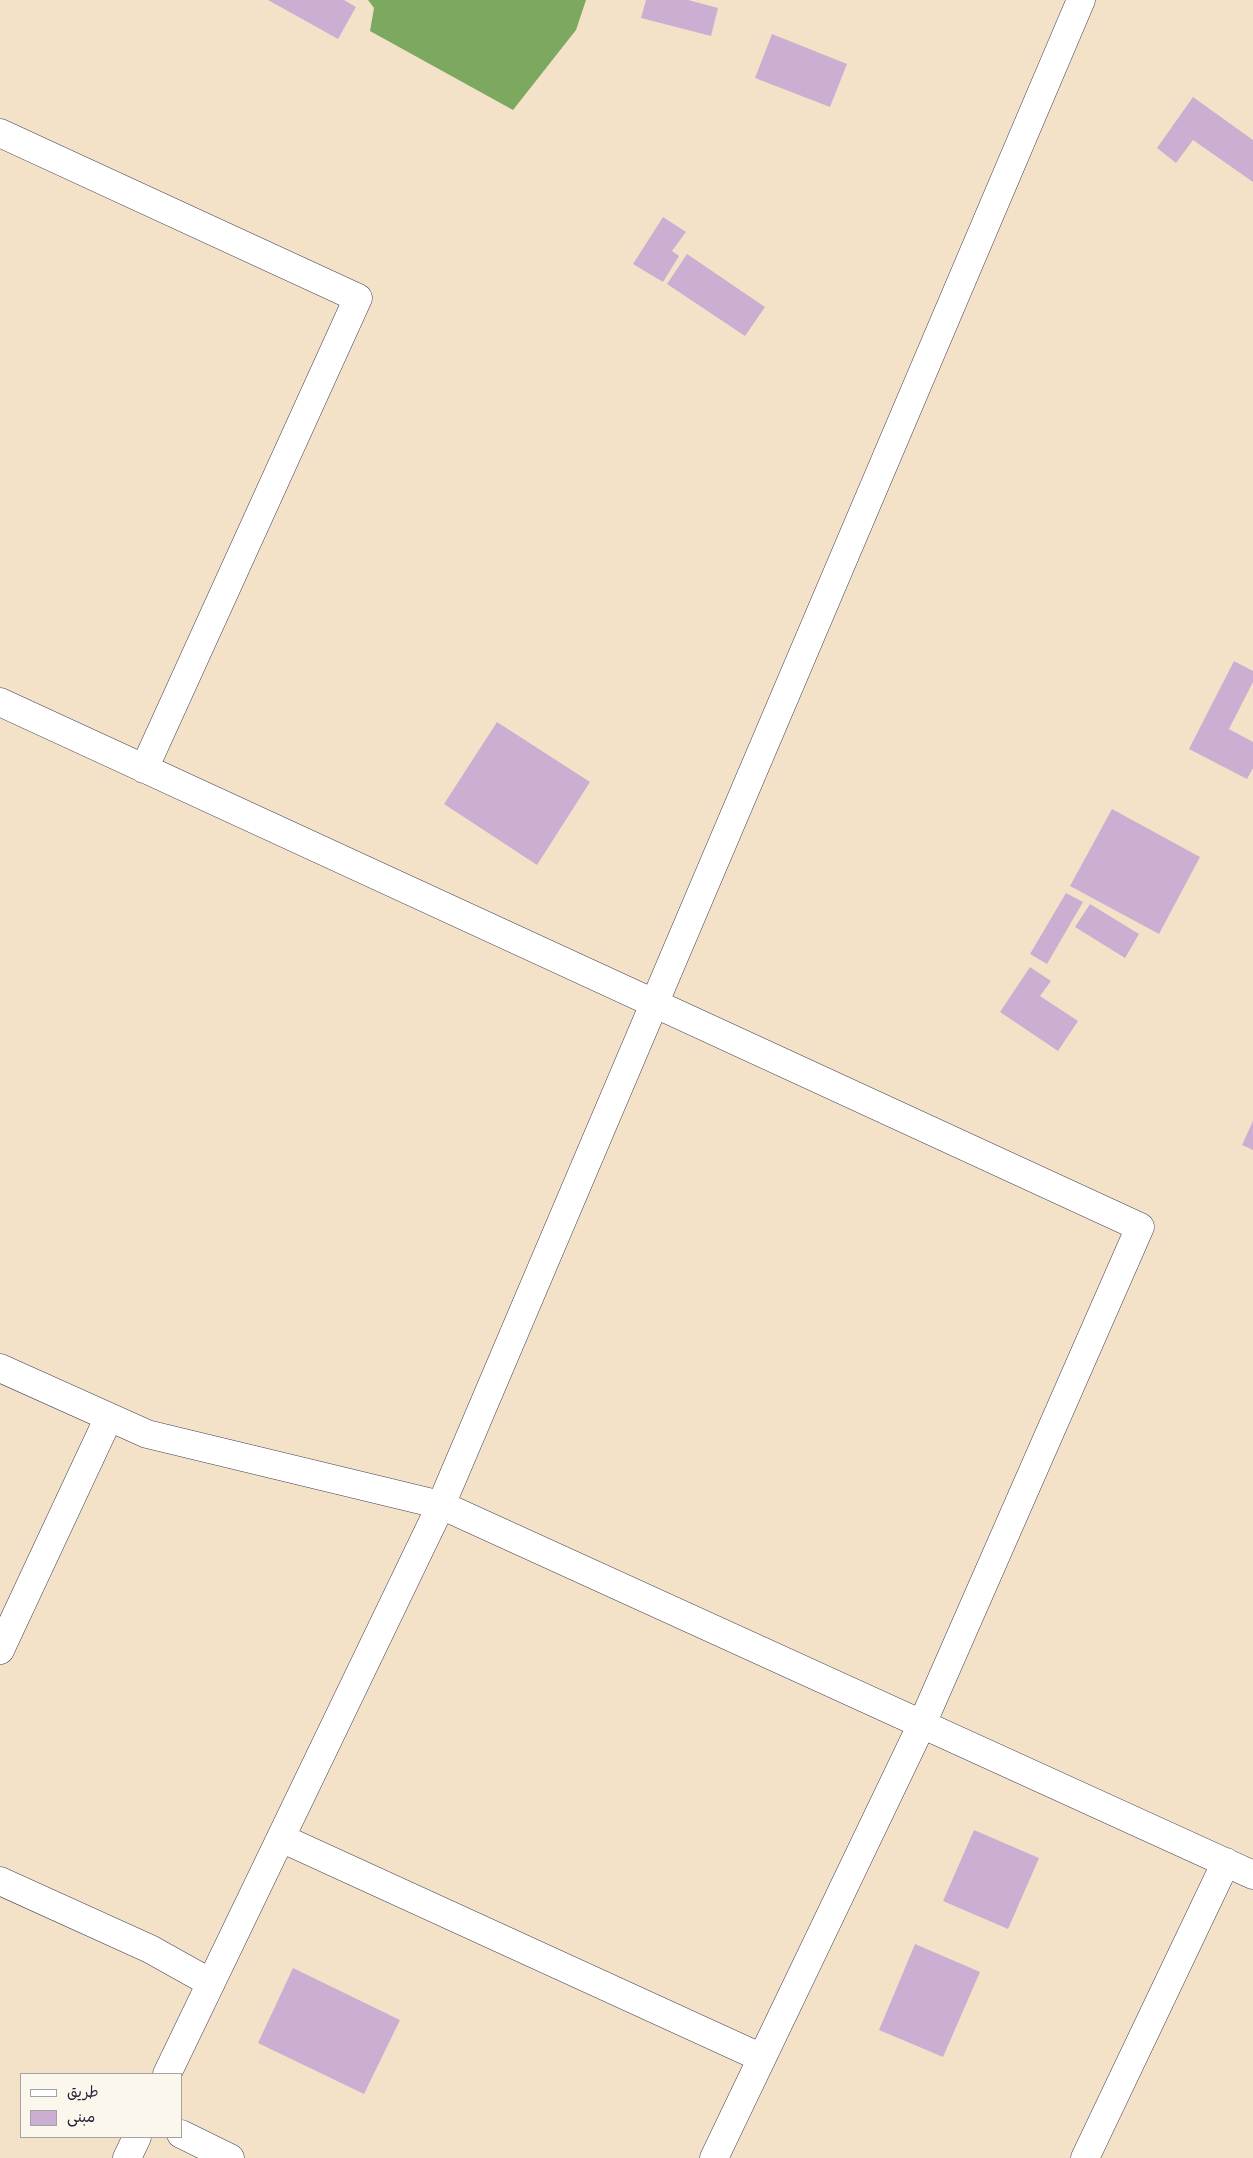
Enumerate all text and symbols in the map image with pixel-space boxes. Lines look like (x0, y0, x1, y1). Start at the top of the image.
legend (20, 2073, 182, 2138)
text: طريق (67, 2082, 99, 2104)
text: مبنى (67, 2107, 95, 2129)

